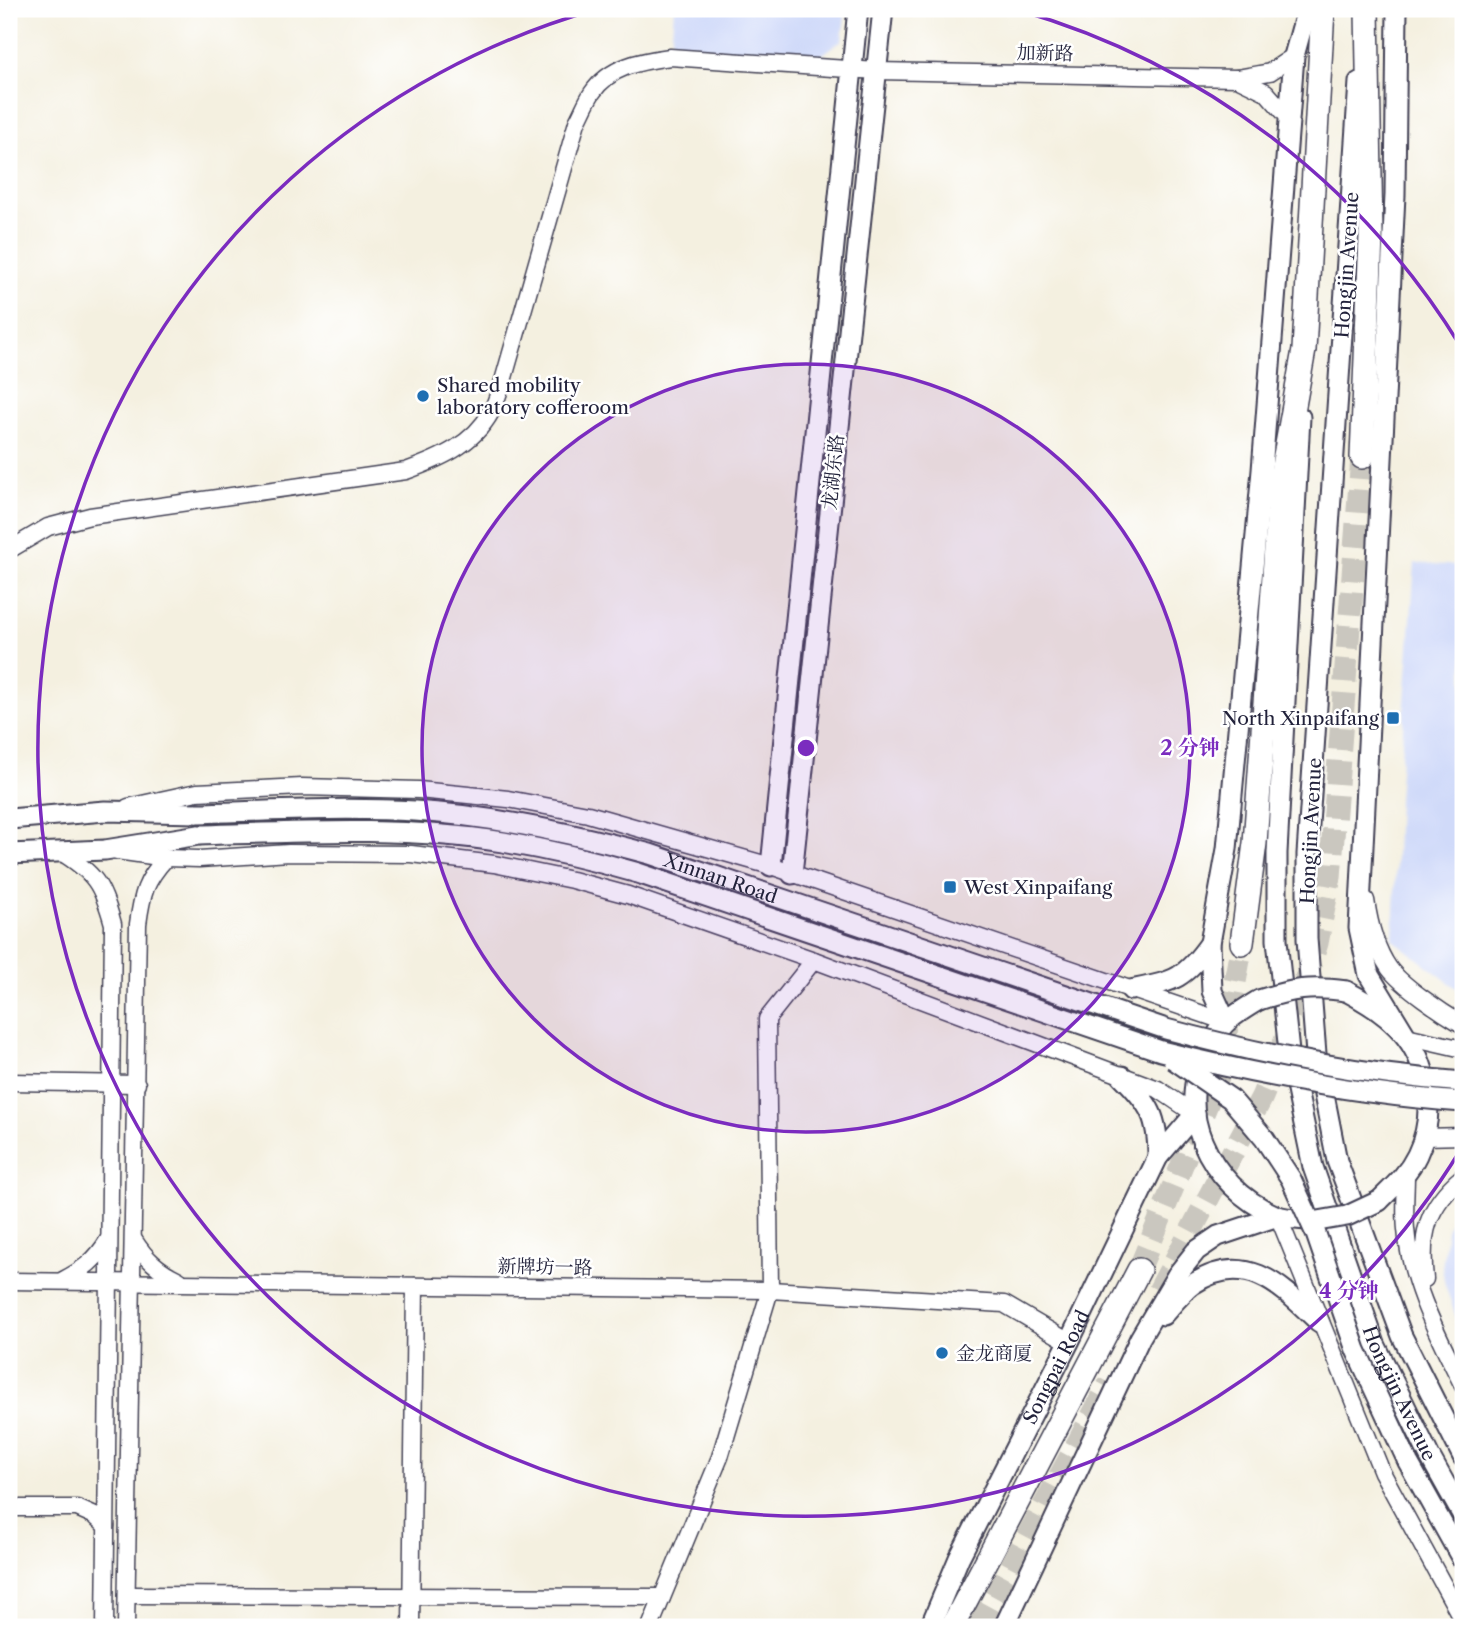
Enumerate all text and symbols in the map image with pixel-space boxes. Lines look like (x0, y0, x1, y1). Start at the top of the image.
street label: 加新路 (1016, 41, 1074, 65)
street label: Hongjin Avenue (1330, 191, 1364, 339)
place label: Shared mobility laboratory cofferoom (437, 374, 629, 419)
marker: Shared mobility laboratory cofferoom (415, 388, 431, 404)
street label: 龙湖东路 (818, 433, 848, 511)
place label: North Xinpaifang (1222, 707, 1380, 730)
marker: North Xinpaifang (1385, 710, 1401, 726)
text: 2 分钟 (1160, 735, 1220, 760)
centre of rings (794, 736, 818, 760)
street label: Hongjin Avenue (1296, 757, 1326, 905)
street label: Xinnan Road (660, 848, 781, 908)
place label: West Xinpaifang (963, 876, 1113, 899)
marker: West Xinpaifang (942, 879, 958, 895)
street label: 新牌坊一路 (497, 1255, 593, 1279)
text: 4 分钟 (1319, 1278, 1379, 1303)
street label: Songpai Road (1018, 1306, 1094, 1428)
street label: Hongjin Avenue (1358, 1323, 1441, 1464)
place label: 金龙商厦 (956, 1342, 1032, 1365)
marker: 金龙商厦 (934, 1345, 950, 1361)

